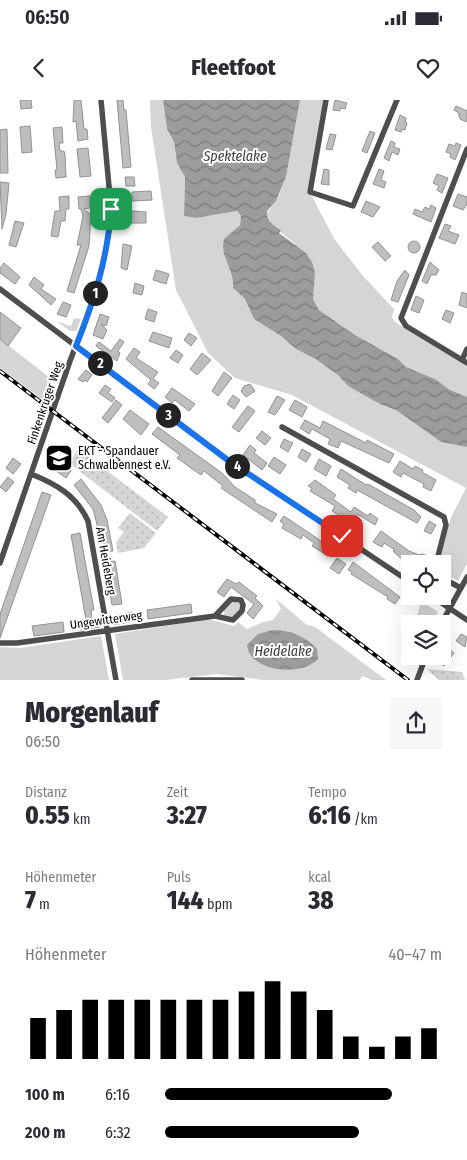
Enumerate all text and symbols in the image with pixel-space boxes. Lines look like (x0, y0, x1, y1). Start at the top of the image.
text: 06:50 (25, 6, 70, 29)
icon: back (25, 54, 53, 82)
text: Fleetfoot (191, 54, 276, 81)
icon: heart (414, 54, 442, 82)
water label: Spektelake (202, 148, 267, 165)
pin (90, 188, 132, 230)
icon: arrive (97, 195, 125, 223)
pin: 1 (82, 280, 108, 306)
text: 1 (93, 285, 98, 302)
pin: 2 (88, 350, 112, 376)
text: 2 (97, 355, 104, 372)
street label: Finkenkruger Weg (24, 359, 66, 446)
pin: 3 (156, 402, 180, 428)
text: 3 (165, 407, 172, 424)
school or university icon: EKT - Spandauer Schwalbennest e.V. (44, 443, 74, 473)
place label: EKT - Spandauer Schwalbennest e.V. (78, 444, 171, 472)
pin: 4 (224, 454, 250, 478)
text: 4 (234, 458, 241, 475)
pin (321, 515, 363, 557)
icon: check (328, 522, 356, 550)
street label: Am Heideberg (93, 526, 119, 597)
map controls (401, 555, 451, 665)
button: locate (401, 555, 451, 605)
street label: Ungewitterweg (69, 608, 143, 632)
button: layers (401, 615, 451, 665)
water label: Heidelake (254, 643, 312, 660)
text: Morgenlauf (25, 696, 158, 729)
button: share (390, 697, 442, 749)
text: 06:50 (25, 732, 60, 751)
text: Distanz (25, 784, 67, 801)
text: Zeit (167, 784, 188, 801)
text: Tempo (308, 784, 347, 801)
text: 0.55 (25, 801, 70, 831)
text: 3:27 (167, 801, 207, 831)
text: 6:16 (308, 801, 351, 831)
text: km (70, 811, 90, 828)
text: /km (351, 811, 378, 828)
text: Höhenmeter (25, 869, 96, 886)
text: Puls (167, 869, 191, 886)
text: kcal (308, 869, 331, 886)
text: 7 (25, 886, 36, 916)
text: 144 (167, 886, 204, 916)
text: 38 (308, 886, 334, 916)
text: m (36, 896, 50, 913)
text: bpm (204, 896, 233, 913)
text: Höhenmeter (25, 945, 107, 964)
text: 40–47 m (389, 945, 442, 964)
text: 100 m (25, 1085, 65, 1104)
text: 6:16 (105, 1085, 130, 1104)
text: 200 m (25, 1123, 65, 1142)
text: 6:32 (105, 1123, 131, 1142)

